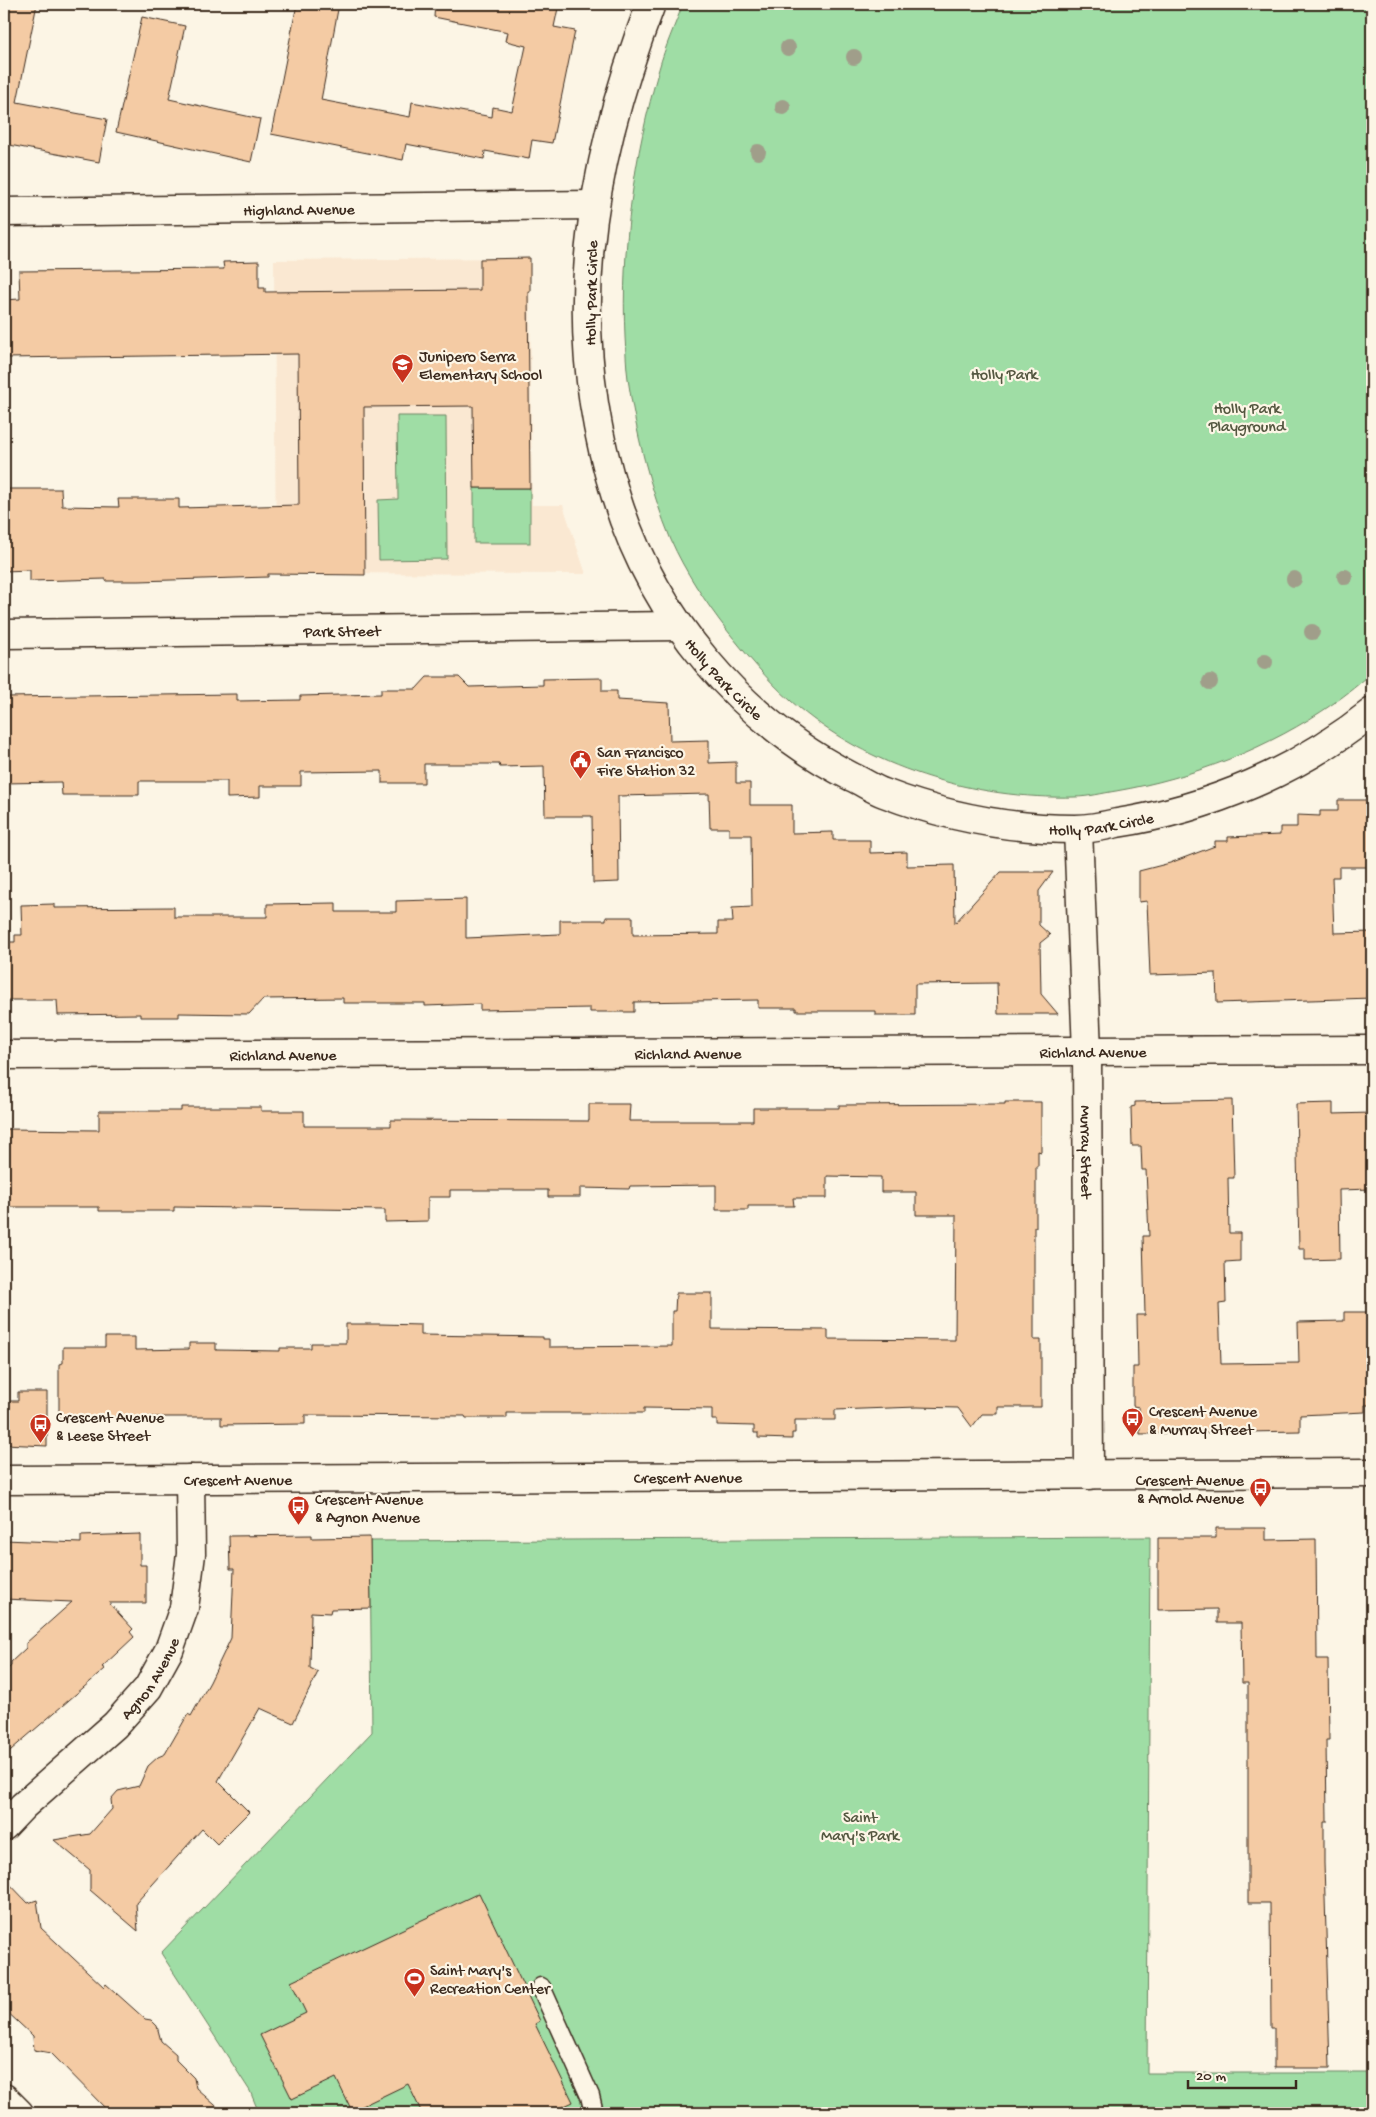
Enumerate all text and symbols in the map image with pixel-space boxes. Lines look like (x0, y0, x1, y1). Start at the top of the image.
street label: Highland Avenue (243, 202, 356, 222)
street label: Holly Park Circle (583, 239, 604, 346)
place label: Junipero Serra Elementary School (419, 349, 542, 386)
school or university icon: Junipero Serra Elementary School (391, 352, 415, 383)
park label: Holly Park (971, 367, 1039, 386)
park label: Holly Park Playground (1208, 401, 1287, 438)
street label: Park Street (302, 624, 382, 643)
street label: Holly Park Circle (679, 636, 766, 726)
place label: San Francisco Fire Station 32 (596, 745, 695, 782)
public building icon: San Francisco Fire Station 32 (569, 748, 593, 779)
street label: Holly Park Circle (1048, 810, 1157, 842)
street label: Richland Avenue (1039, 1045, 1147, 1064)
street label: Richland Avenue (634, 1046, 742, 1066)
street label: Richland Avenue (229, 1048, 337, 1067)
street label: Murray Street (1074, 1105, 1094, 1200)
place label: Crescent Avenue & Murray Street (1149, 1404, 1258, 1441)
bus stop icon: Crescent Avenue & Murray Street (1121, 1407, 1145, 1438)
place label: Crescent Avenue & Leese Street (56, 1410, 165, 1447)
bus stop icon: Crescent Avenue & Leese Street (28, 1413, 52, 1444)
street label: Crescent Avenue (634, 1470, 743, 1490)
street label: Crescent Avenue (184, 1473, 293, 1492)
place label: Crescent Avenue & Arnold Avenue (1136, 1473, 1245, 1510)
bus stop icon: Crescent Avenue & Arnold Avenue (1248, 1476, 1272, 1507)
place label: Crescent Avenue & Agnon Avenue (315, 1492, 424, 1529)
bus stop icon: Crescent Avenue & Agnon Avenue (287, 1495, 311, 1526)
street label: Agnon Avenue (118, 1635, 186, 1725)
park label: Saint Mary's Park (821, 1810, 901, 1847)
place label: Saint Mary's Recreation Center (430, 1963, 551, 2000)
sports icon: Saint Mary's Recreation Center (402, 1966, 426, 1997)
scale bar (1188, 2057, 1296, 2089)
text: 20 m (1196, 2068, 1226, 2086)

